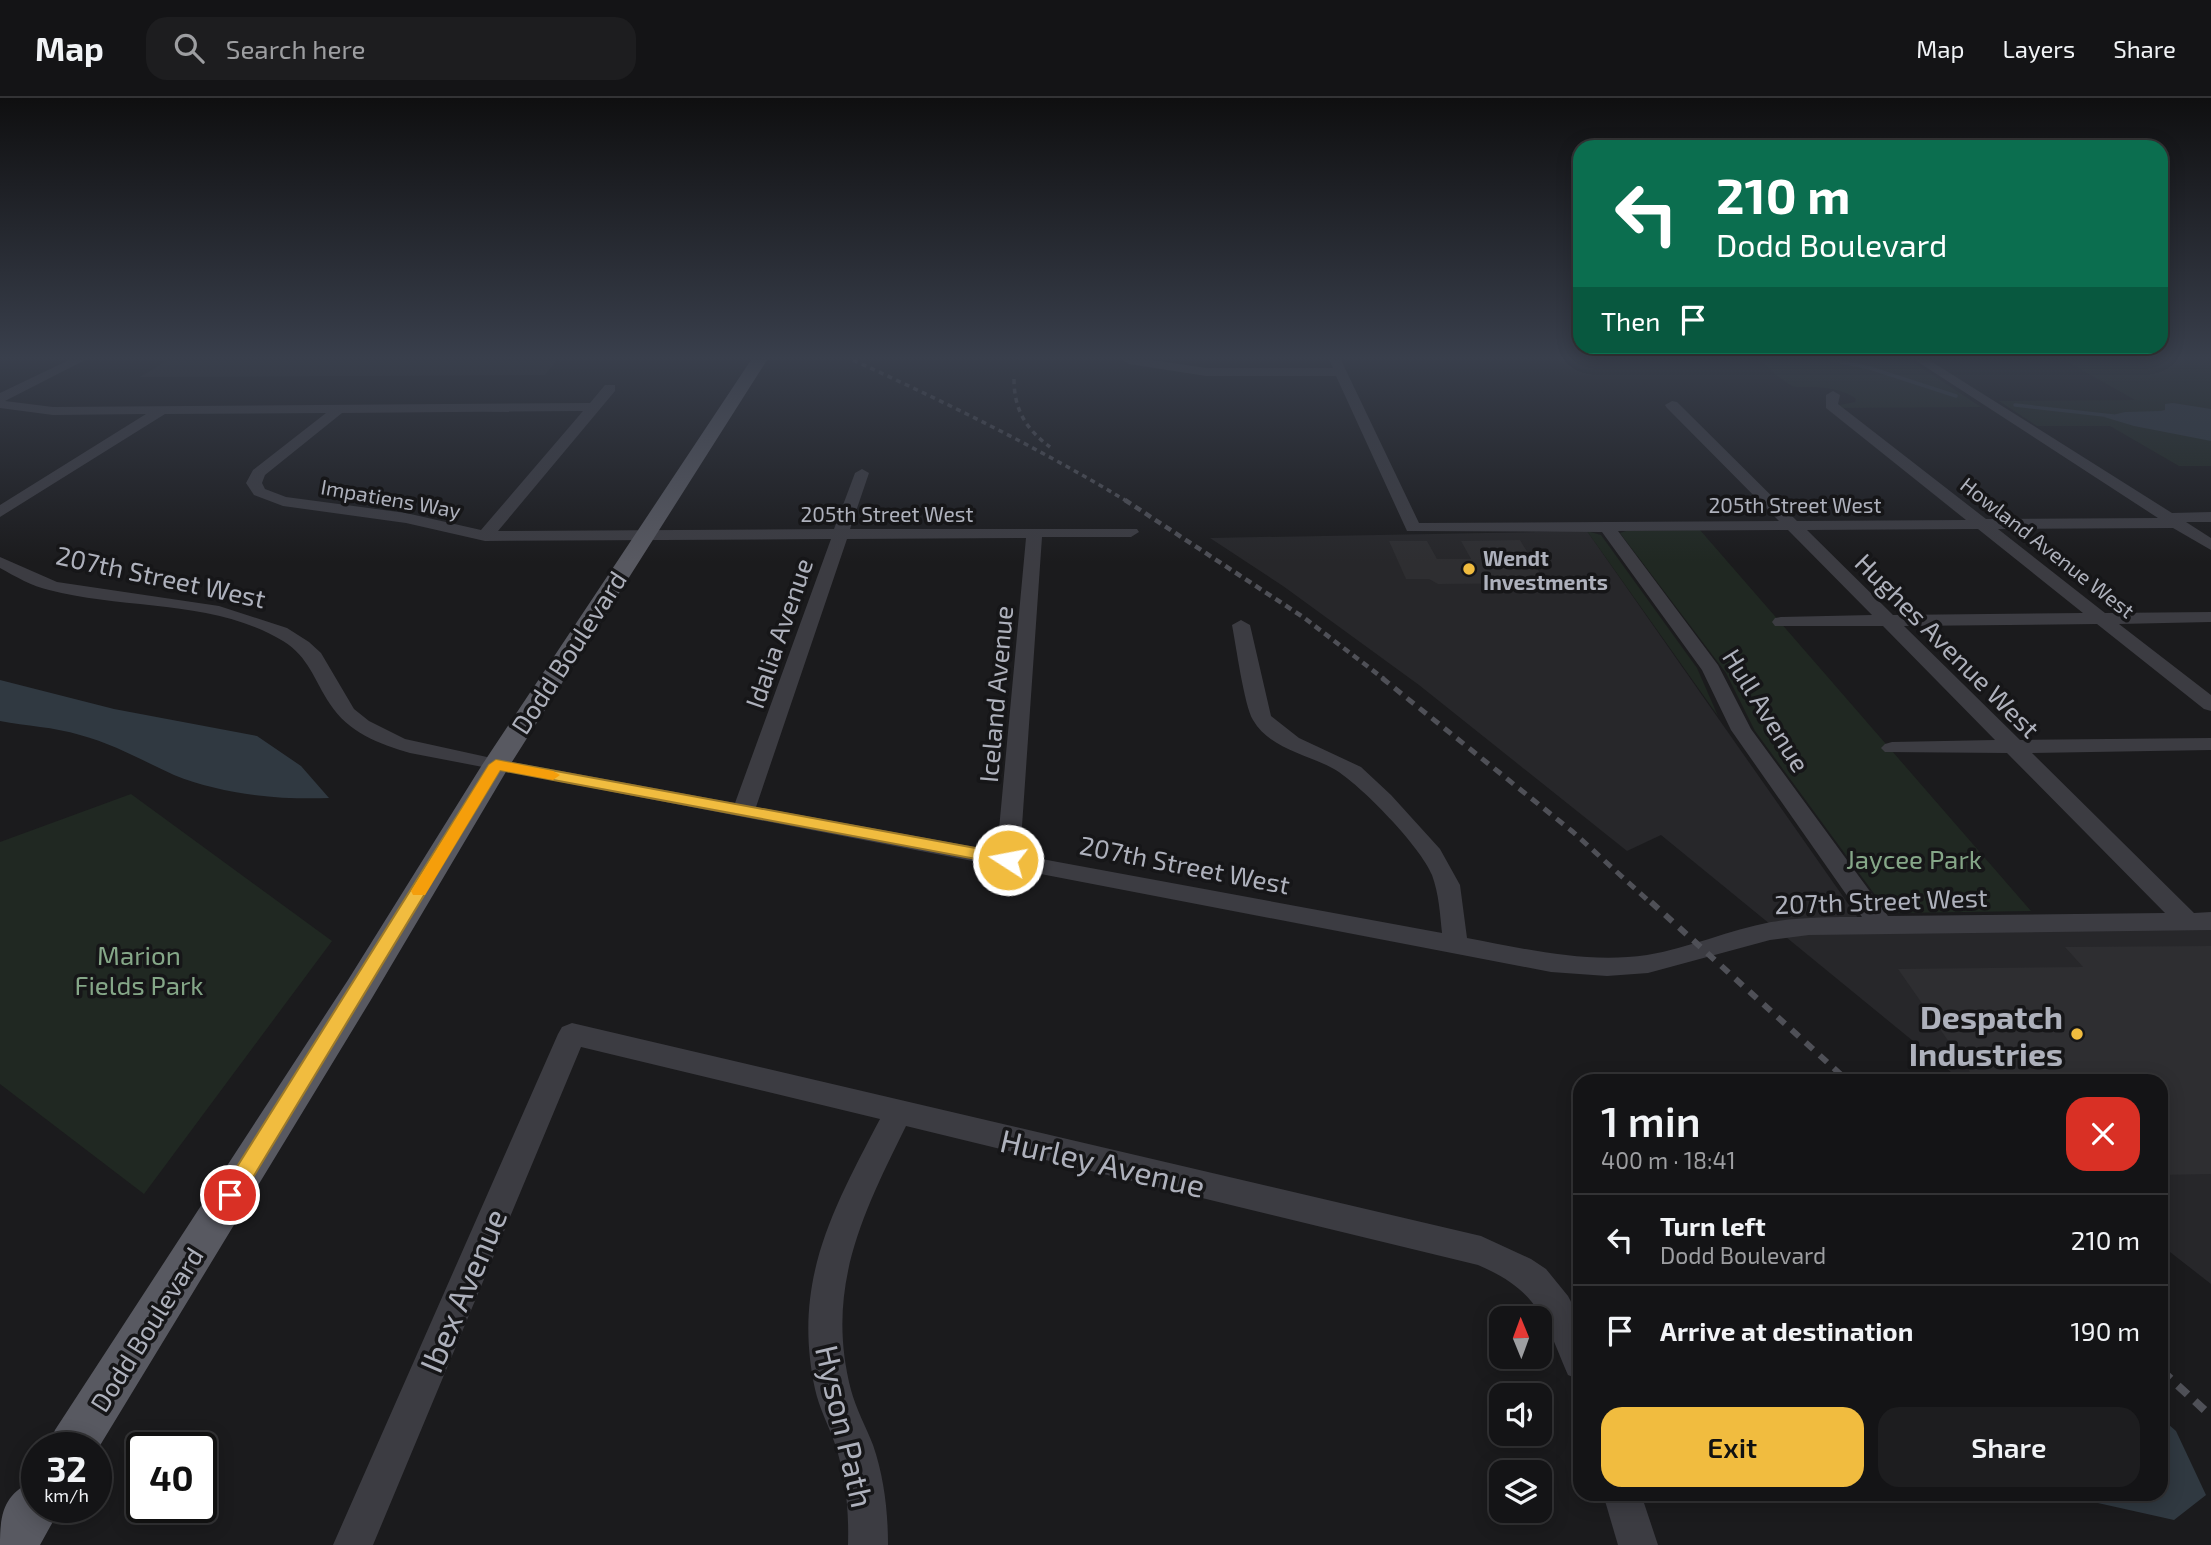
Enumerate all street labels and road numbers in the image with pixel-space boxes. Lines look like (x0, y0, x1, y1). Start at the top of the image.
street label: Howland Avenue West (1956, 471, 2140, 623)
street label: Impatiens Way (319, 473, 463, 523)
street label: 205th Street West (1709, 492, 1881, 517)
street label: 205th Street West (801, 501, 973, 526)
street label: 207th Street West (53, 539, 269, 613)
street label: Hughes Avenue West (1849, 546, 2047, 744)
street label: Idalia Avenue (738, 554, 818, 712)
street label: Dodd Boulevard (504, 565, 632, 739)
street label: Iceland Avenue (972, 604, 1018, 784)
street label: Hull Avenue (1717, 643, 1817, 777)
street label: 207th Street West (1077, 828, 1293, 900)
street label: 207th Street West (1774, 881, 1988, 919)
street label: Hurley Avenue (997, 1120, 1209, 1204)
street label: Ibex Avenue (410, 1202, 514, 1378)
street label: Dodd Boulevard (83, 1241, 209, 1417)
street label: Hyson Path (809, 1341, 883, 1511)

